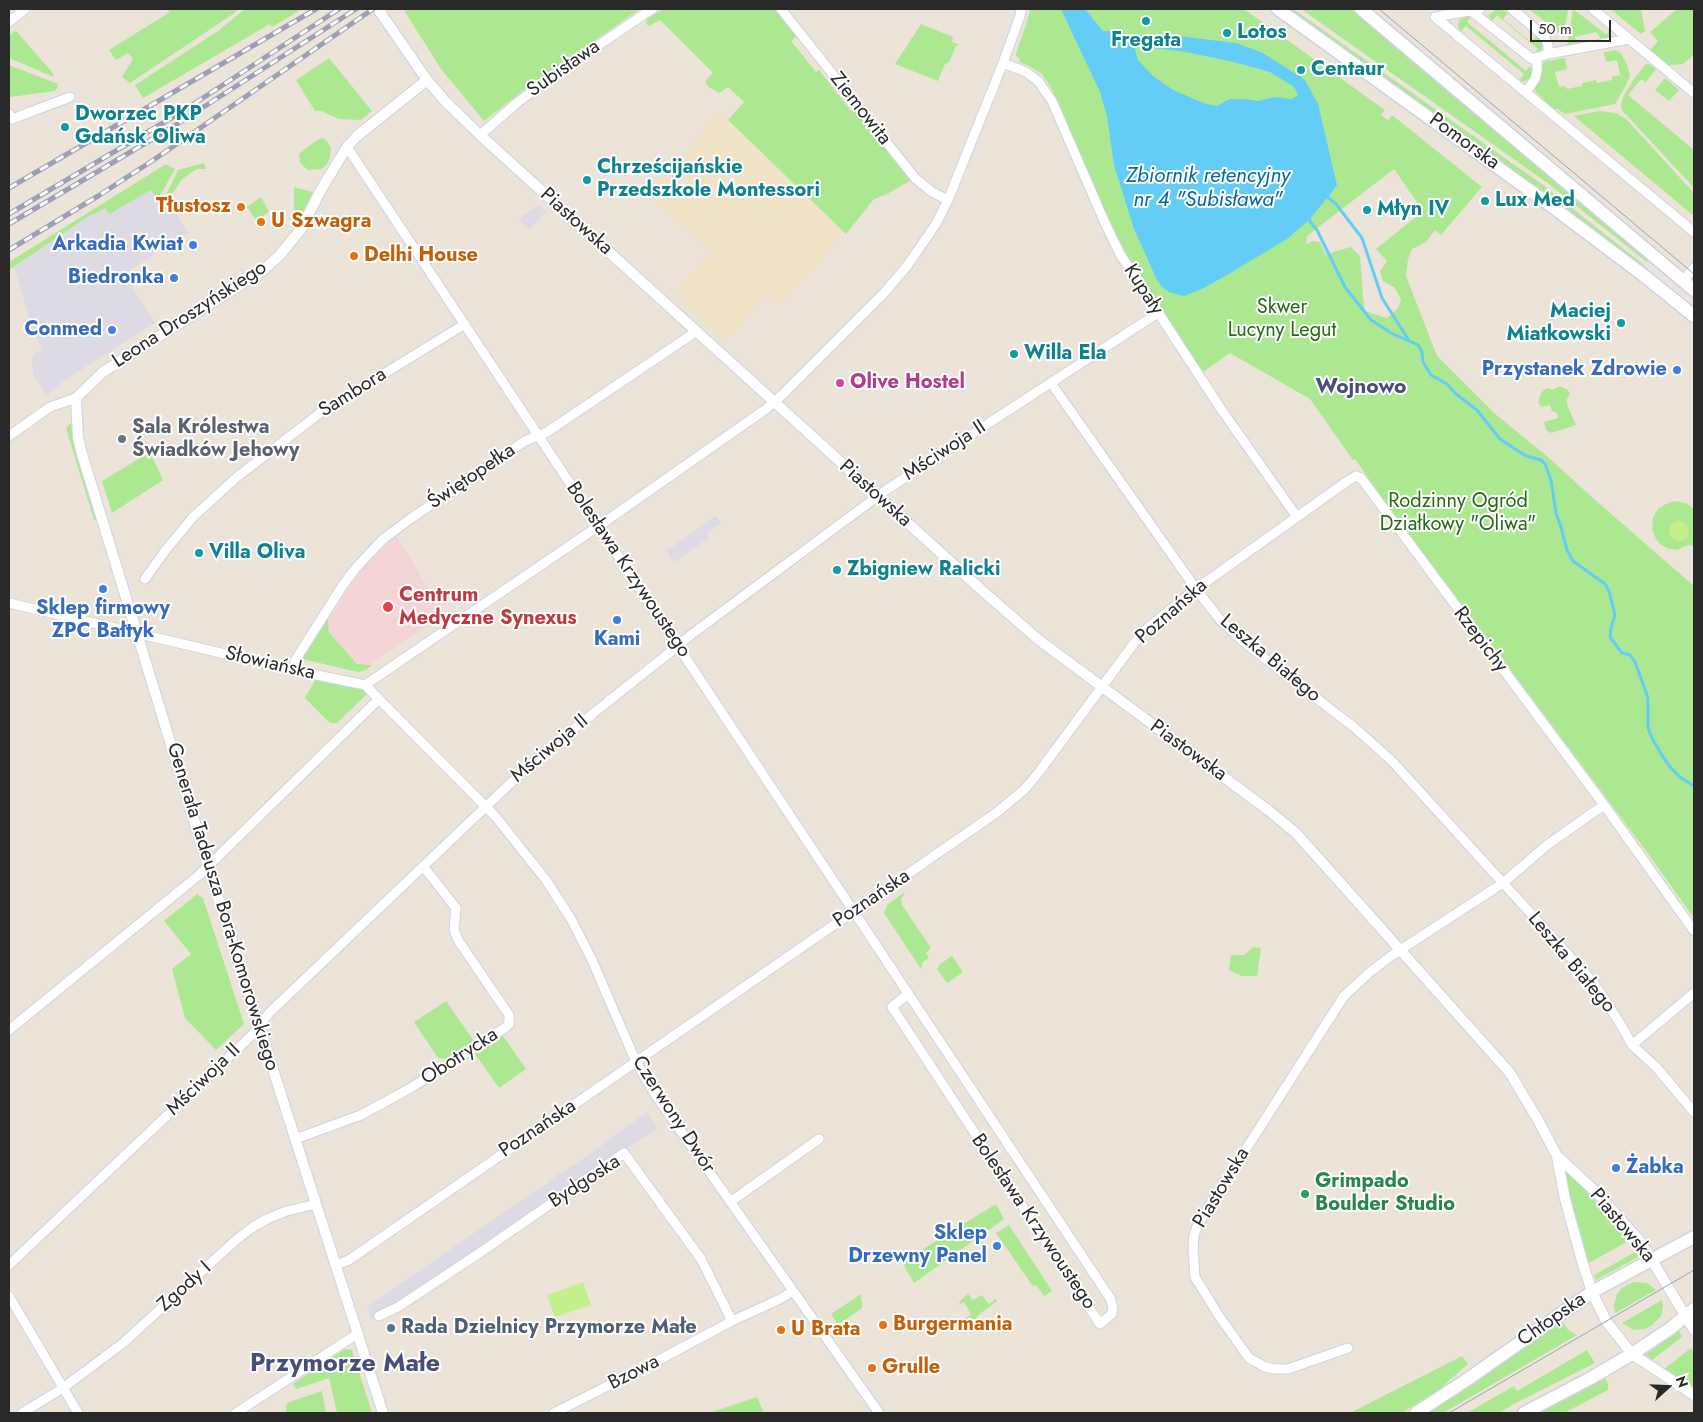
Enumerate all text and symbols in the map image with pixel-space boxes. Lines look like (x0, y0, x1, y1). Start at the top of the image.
scale bar (1533, 10, 1614, 42)
marker: Fregata (1140, 15, 1152, 27)
text: 50 m (1538, 18, 1572, 40)
place label: Lotos (1237, 21, 1287, 45)
marker: Lotos (1221, 27, 1233, 39)
place label: Fregata (1111, 29, 1181, 53)
street label: Subisława (523, 35, 605, 103)
place label: Centaur (1311, 58, 1385, 82)
marker: Centaur (1295, 64, 1307, 76)
street label: Ziemowita (824, 68, 896, 150)
place label: Dworzec PKP Gdańsk Oliwa (75, 103, 206, 150)
street label: Pomorska (1424, 108, 1504, 176)
marker: Dworzec PKP Gdańsk Oliwa (59, 121, 71, 133)
place label: Chrześcijańskie Przedszkole Montessori (597, 156, 820, 203)
water label: Zbiornik retencyjny nr 4 "Subisława" (1126, 164, 1290, 214)
marker: Chrześcijańskie Przedszkole Montessori (581, 174, 593, 186)
street label: Piastowska (535, 183, 617, 261)
place label: Lux Med (1495, 189, 1575, 213)
place label: Tłustosz (156, 195, 231, 219)
marker: Lux Med (1479, 195, 1491, 207)
place label: Młyn IV (1377, 198, 1449, 222)
marker: Tłustosz (235, 201, 247, 213)
marker: Młyn IV (1361, 204, 1373, 216)
place label: U Szwagra (271, 210, 371, 234)
marker: U Szwagra (255, 216, 267, 228)
place label: Arkadia Kwiat (52, 233, 183, 257)
marker: Arkadia Kwiat (187, 239, 199, 251)
place label: Delhi House (364, 244, 478, 268)
marker: Delhi House (348, 250, 360, 262)
street label: Leona Droszyńskiego (108, 256, 272, 374)
street label: Kupały (1118, 260, 1168, 320)
place label: Biedronka (68, 266, 164, 290)
marker: Biedronka (168, 272, 180, 284)
park label: Skwer Lucyny Legut (1228, 296, 1336, 343)
place label: Maciej Miatkowski (1506, 300, 1611, 347)
marker: Maciej Miatkowski (1615, 317, 1627, 329)
place label: Conmed (24, 318, 102, 342)
marker: Conmed (106, 324, 118, 336)
place label: Willa Ela (1024, 342, 1107, 366)
marker: Willa Ela (1008, 348, 1020, 360)
place label: Przystanek Zdrowie (1482, 358, 1667, 382)
street label: Sambora (315, 363, 391, 423)
marker: Przystanek Zdrowie (1671, 364, 1683, 376)
place label: Olive Hostel (850, 371, 965, 395)
district label: Wojnowo (1316, 375, 1406, 401)
marker: Olive Hostel (834, 377, 846, 389)
street label: Mściwoja II (899, 415, 991, 487)
place label: Sala Królestwa Świadków Jehowy (132, 416, 299, 463)
marker: Sala Królestwa Świadków Jehowy (116, 433, 128, 445)
street label: Świętopełka (424, 439, 520, 515)
street label: Piastowska (834, 455, 916, 533)
street label: Bolesława Krzywoustego (560, 478, 696, 662)
park label: Rodzinny Ogród Działkowy "Oliwa" (1380, 490, 1536, 537)
place label: Villa Oliva (209, 541, 305, 565)
marker: Villa Oliva (193, 547, 205, 559)
place label: Zbigniew Ralicki (847, 558, 1000, 582)
marker: Zbigniew Ralicki (831, 564, 843, 576)
street label: Poznańska (1131, 574, 1213, 650)
marker: Sklep firmowy ZPC Bałtyk (97, 583, 109, 595)
place label: Centrum Medyczne Synexus (399, 584, 577, 631)
place label: Sklep firmowy ZPC Bałtyk (36, 597, 170, 644)
marker: Centrum Medyczne Synexus (381, 600, 395, 614)
street label: Rzepichy (1448, 603, 1512, 677)
street label: Leszka Białego (1215, 610, 1325, 708)
marker: Kami (611, 614, 623, 626)
place label: Kami (594, 628, 640, 652)
street label: Słowiańska (223, 642, 317, 686)
street label: Mściwoja II (506, 710, 594, 788)
street label: Piastowska (1145, 715, 1231, 787)
street label: Generała Tadeusza Bora-Komorowskiego (161, 740, 283, 1074)
street label: Poznańska (829, 865, 915, 933)
street label: Leszka Białego (1522, 908, 1620, 1018)
street label: Obotrycka (417, 1023, 503, 1091)
street label: Mściwoja II (162, 1039, 246, 1121)
street label: Czerwony Dwór (626, 1052, 720, 1178)
street label: Poznańska (495, 1095, 581, 1163)
street label: Bolesława Krzywoustego (965, 1130, 1101, 1314)
street label: Piastowska (1189, 1144, 1255, 1232)
street label: Bydgoska (545, 1150, 625, 1214)
place label: Żabka (1626, 1156, 1684, 1180)
marker: Żabka (1610, 1162, 1622, 1174)
place label: Grimpado Boulder Studio (1315, 1170, 1455, 1217)
street label: Piastowska (1584, 1184, 1660, 1268)
marker: Grimpado Boulder Studio (1299, 1188, 1311, 1200)
place label: Sklep Drzewny Panel (848, 1222, 987, 1269)
marker: Sklep Drzewny Panel (991, 1240, 1003, 1252)
street label: Zgody I (153, 1257, 217, 1317)
street label: Chłopska (1513, 1288, 1591, 1352)
place label: Burgermania (893, 1313, 1013, 1337)
place label: Rada Dzielnicy Przymorze Małe (401, 1316, 697, 1340)
place label: U Brata (791, 1318, 860, 1342)
marker: Burgermania (877, 1319, 889, 1331)
marker: Rada Dzielnicy Przymorze Małe (385, 1322, 397, 1334)
marker: U Brata (775, 1324, 787, 1336)
district label: Przymorze Małe (250, 1350, 440, 1380)
street label: Bzowa (605, 1350, 663, 1396)
place label: Grulle (882, 1356, 940, 1380)
marker: Grulle (866, 1362, 878, 1374)
north arrow (1643, 1362, 1693, 1412)
text: N (1671, 1373, 1693, 1391)

